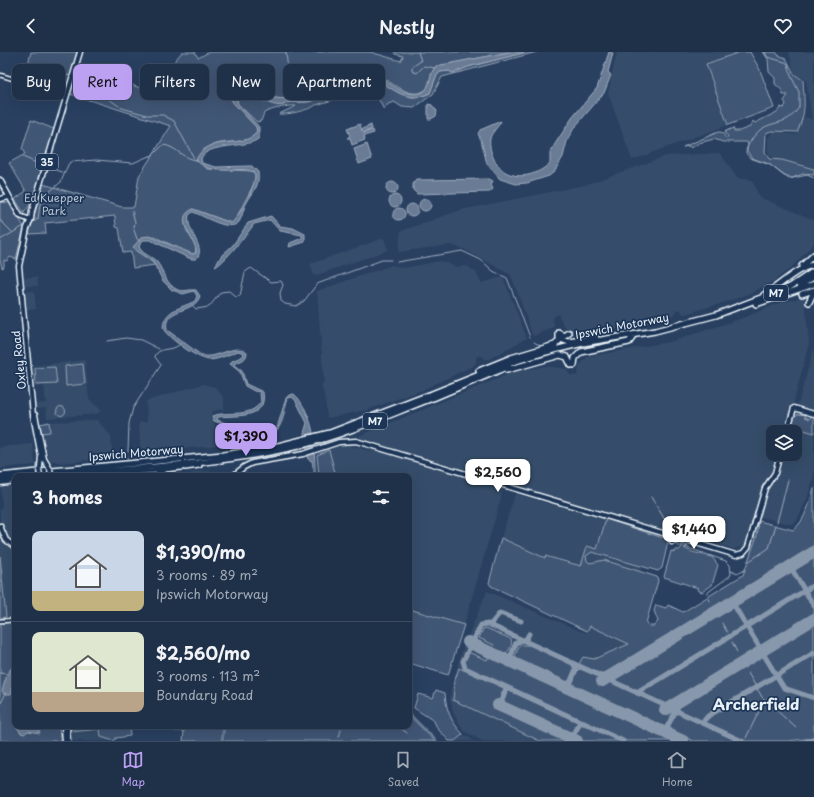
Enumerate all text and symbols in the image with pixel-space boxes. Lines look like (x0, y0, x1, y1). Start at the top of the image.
text: Nestly (379, 13, 435, 40)
icon: back (20, 15, 42, 37)
icon: heart (772, 15, 794, 37)
chip: Buy (12, 64, 65, 100)
chip: Rent (73, 64, 132, 100)
chip: Filters (140, 64, 209, 100)
chip: New (217, 64, 275, 100)
chip: Apartment (283, 64, 385, 100)
road number: 35 (36, 154, 58, 170)
park label: Ed Kuepper Park (24, 189, 84, 219)
road number: M7 (764, 285, 788, 301)
street label: Ipswich Motorway (574, 308, 670, 343)
street label: Oxley Road (7, 330, 30, 390)
road number: M7 (363, 413, 387, 429)
pin: $1,390 (213, 423, 279, 457)
map controls (766, 425, 802, 461)
button: layers (766, 425, 802, 461)
text: $1,390 (224, 426, 268, 445)
street label: Ipswich Motorway (88, 440, 184, 465)
pin: $2,560 (465, 459, 531, 493)
text: $2,560 (474, 462, 522, 481)
text: 3 homes (32, 484, 102, 510)
icon: filters (370, 486, 392, 508)
pin: $1,440 (661, 516, 727, 550)
text: $1,440 (671, 519, 717, 538)
text: $1,390/mo (156, 539, 245, 565)
icon: home (64, 547, 112, 595)
text: 3 rooms · 89 m² (156, 565, 258, 584)
text: Ipswich Motorway (156, 584, 268, 603)
text: $2,560/mo (156, 640, 250, 666)
icon: home (64, 648, 112, 696)
text: 3 rooms · 113 m² (156, 666, 260, 685)
text: Boundary Road (156, 685, 253, 704)
district label: Archerfield (713, 692, 799, 715)
tab: Map (121, 749, 145, 790)
tab: Saved (388, 749, 419, 790)
tab: Home (662, 749, 693, 790)

